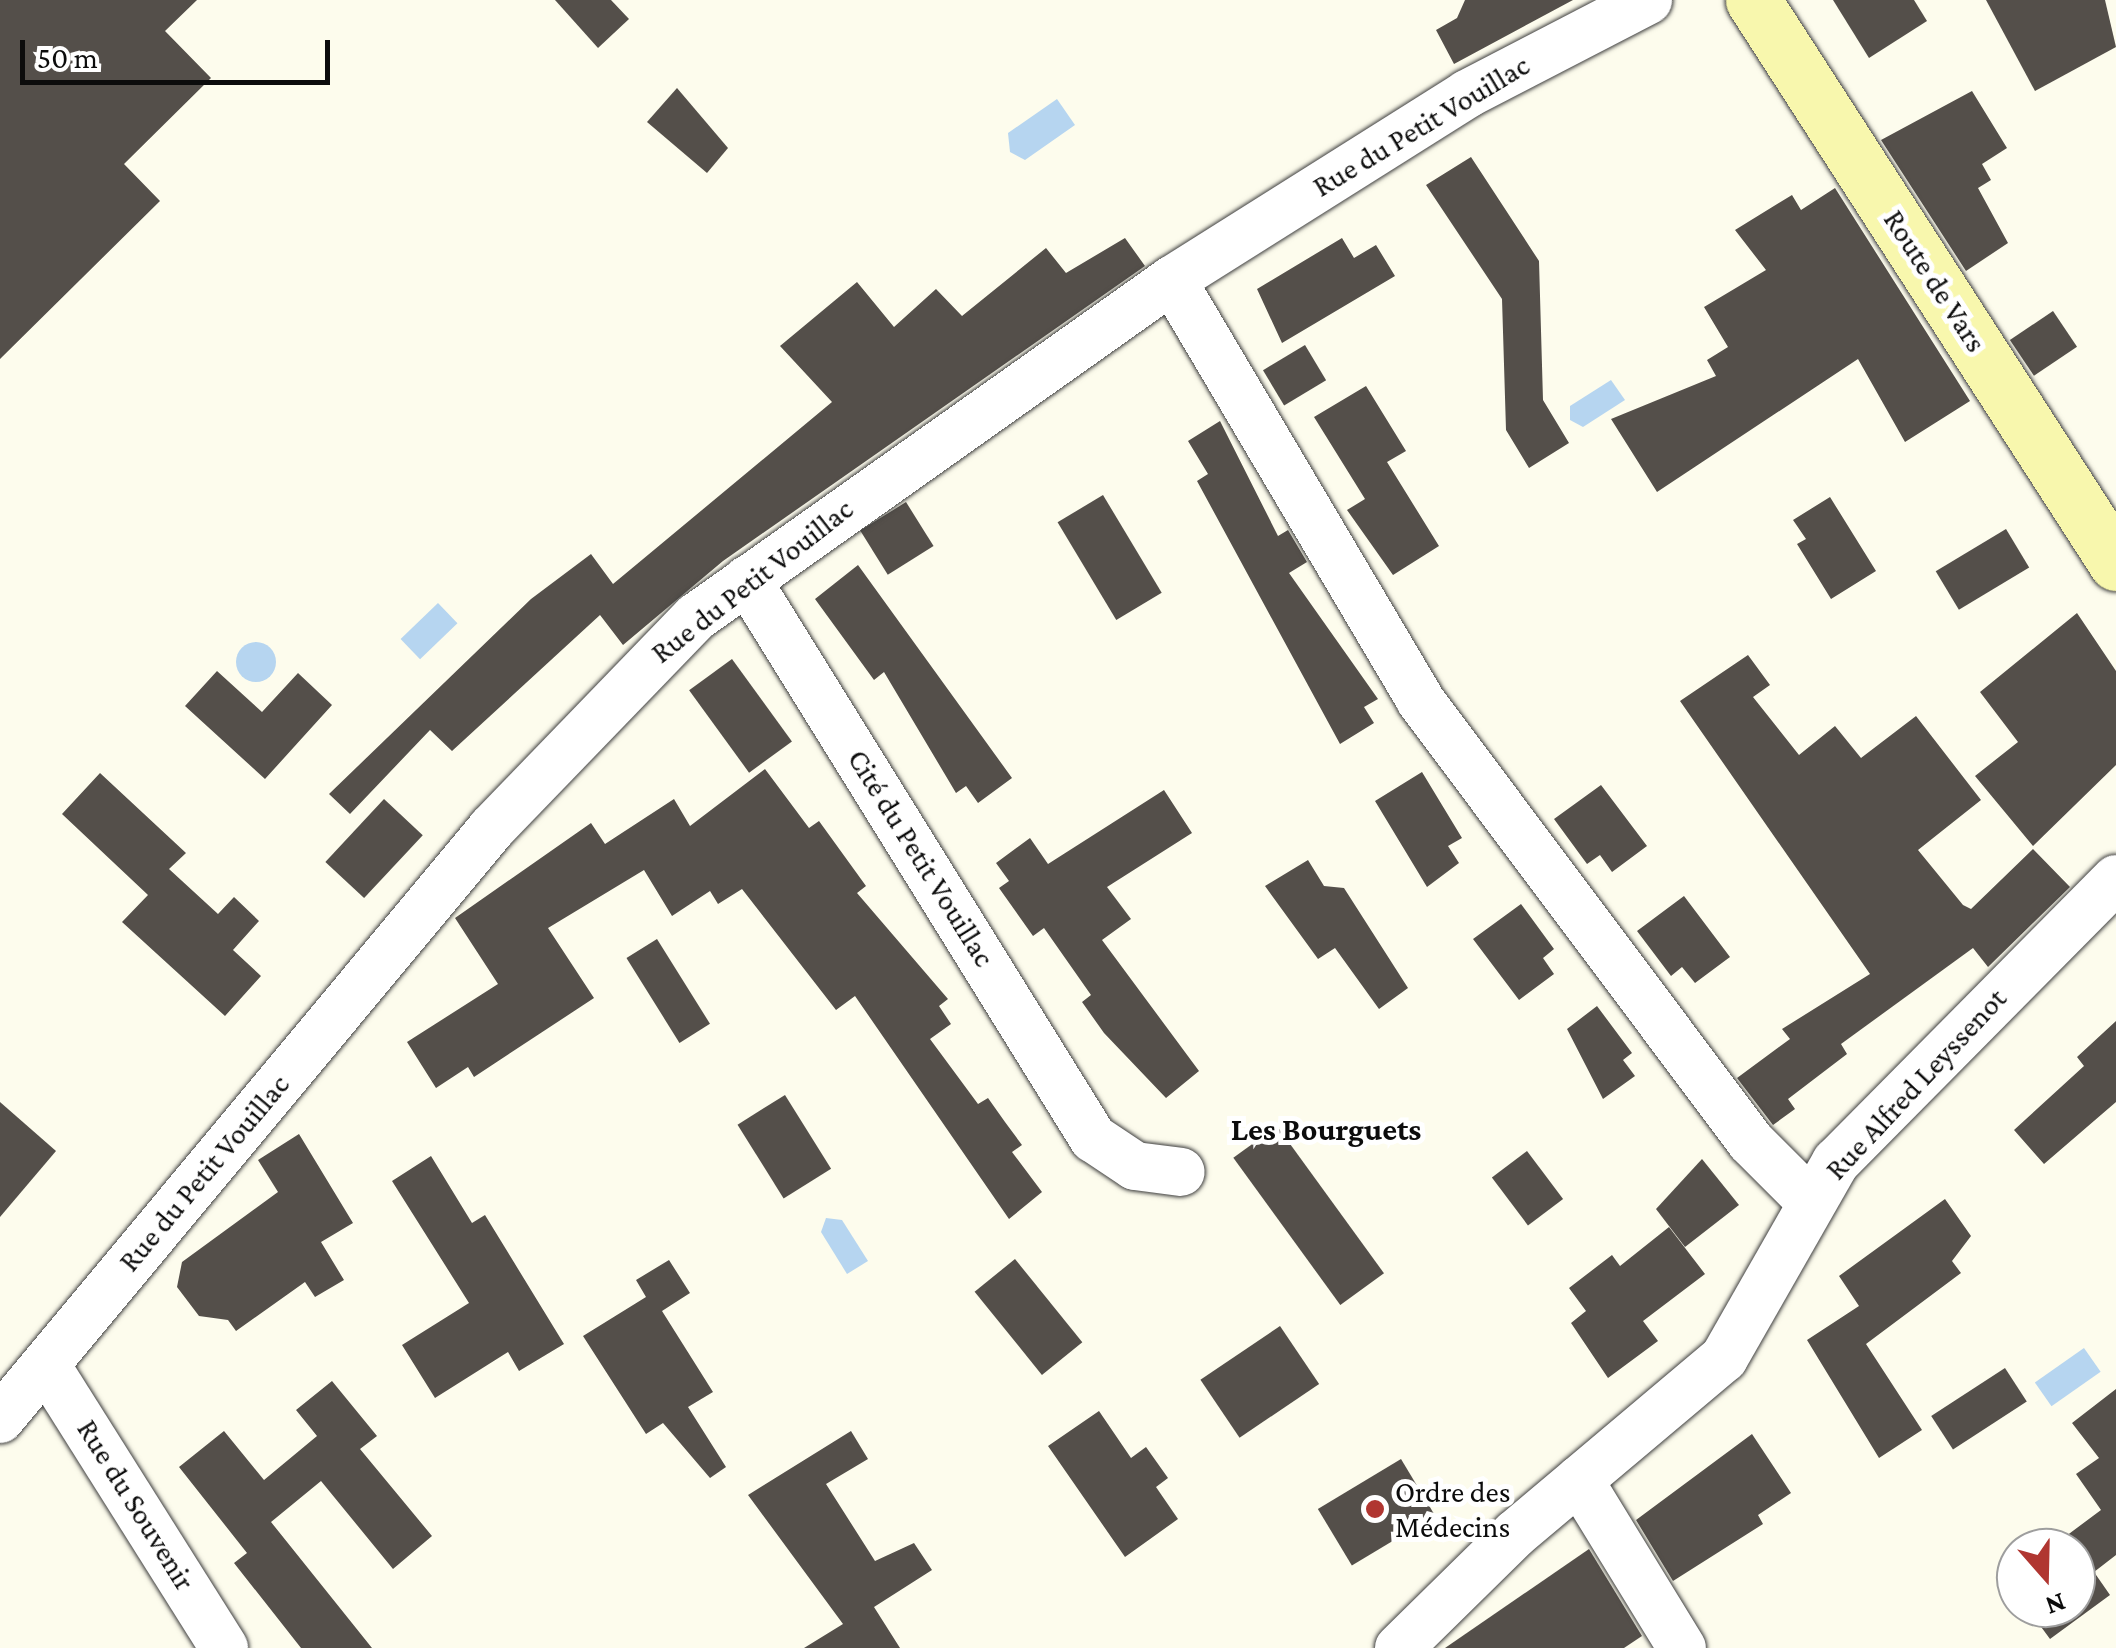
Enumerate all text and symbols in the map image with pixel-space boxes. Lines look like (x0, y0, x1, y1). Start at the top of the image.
scale bar (25, 20, 335, 82)
text: 50 m (37, 41, 98, 74)
street label: Rue du Petit Vouillac (1306, 47, 1536, 205)
street label: Route de Vars (1876, 203, 1994, 359)
street label: Rue du Petit Vouillac (644, 491, 860, 671)
street label: Cité du Petit Vouillac (840, 743, 1002, 973)
street label: Rue Alfred Leyssenot (1818, 981, 2014, 1187)
street label: Rue du Petit Vouillac (111, 1067, 297, 1279)
district label: Les Bourguets (1231, 1110, 1421, 1148)
street label: Rue du Souvenir (69, 1413, 203, 1597)
place label: Ordre des Médecins (1395, 1474, 1510, 1544)
marker: Ordre des Médecins (1364, 1498, 1386, 1520)
north arrow (1996, 1528, 2096, 1628)
text: N (2041, 1587, 2070, 1623)

